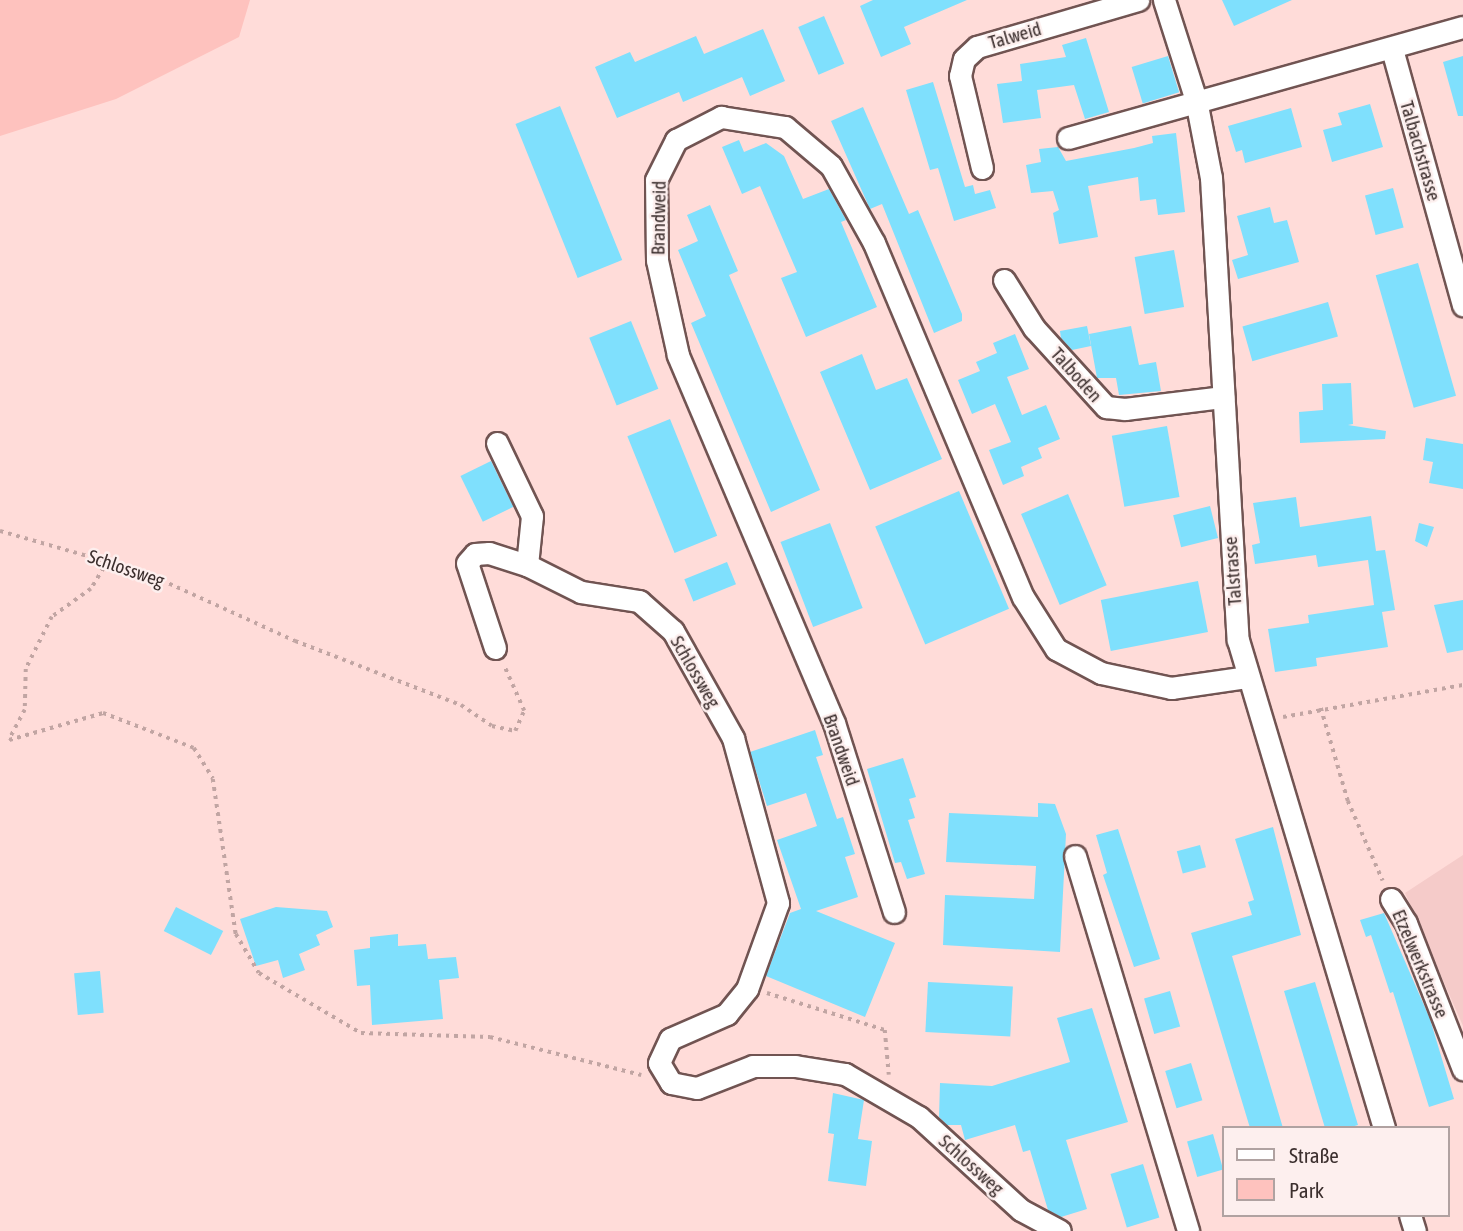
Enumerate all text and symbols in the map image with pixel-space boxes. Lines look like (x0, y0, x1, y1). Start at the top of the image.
street label: Talweid (986, 18, 1044, 54)
street label: Talbachstrasse (1395, 98, 1445, 204)
street label: Brandweid (647, 181, 671, 255)
street label: Talboden (1046, 343, 1106, 407)
street label: Talstrasse (1219, 536, 1247, 606)
street label: Schlossweg (85, 545, 167, 593)
street label: Schlossweg (665, 632, 725, 712)
street label: Brandweid (818, 711, 864, 789)
street label: Etzelwerkstrasse (1387, 906, 1453, 1022)
legend (1222, 1126, 1449, 1217)
street label: Schlossweg (934, 1130, 1008, 1200)
text: Straße (1289, 1143, 1339, 1167)
text: Park (1289, 1178, 1324, 1202)

